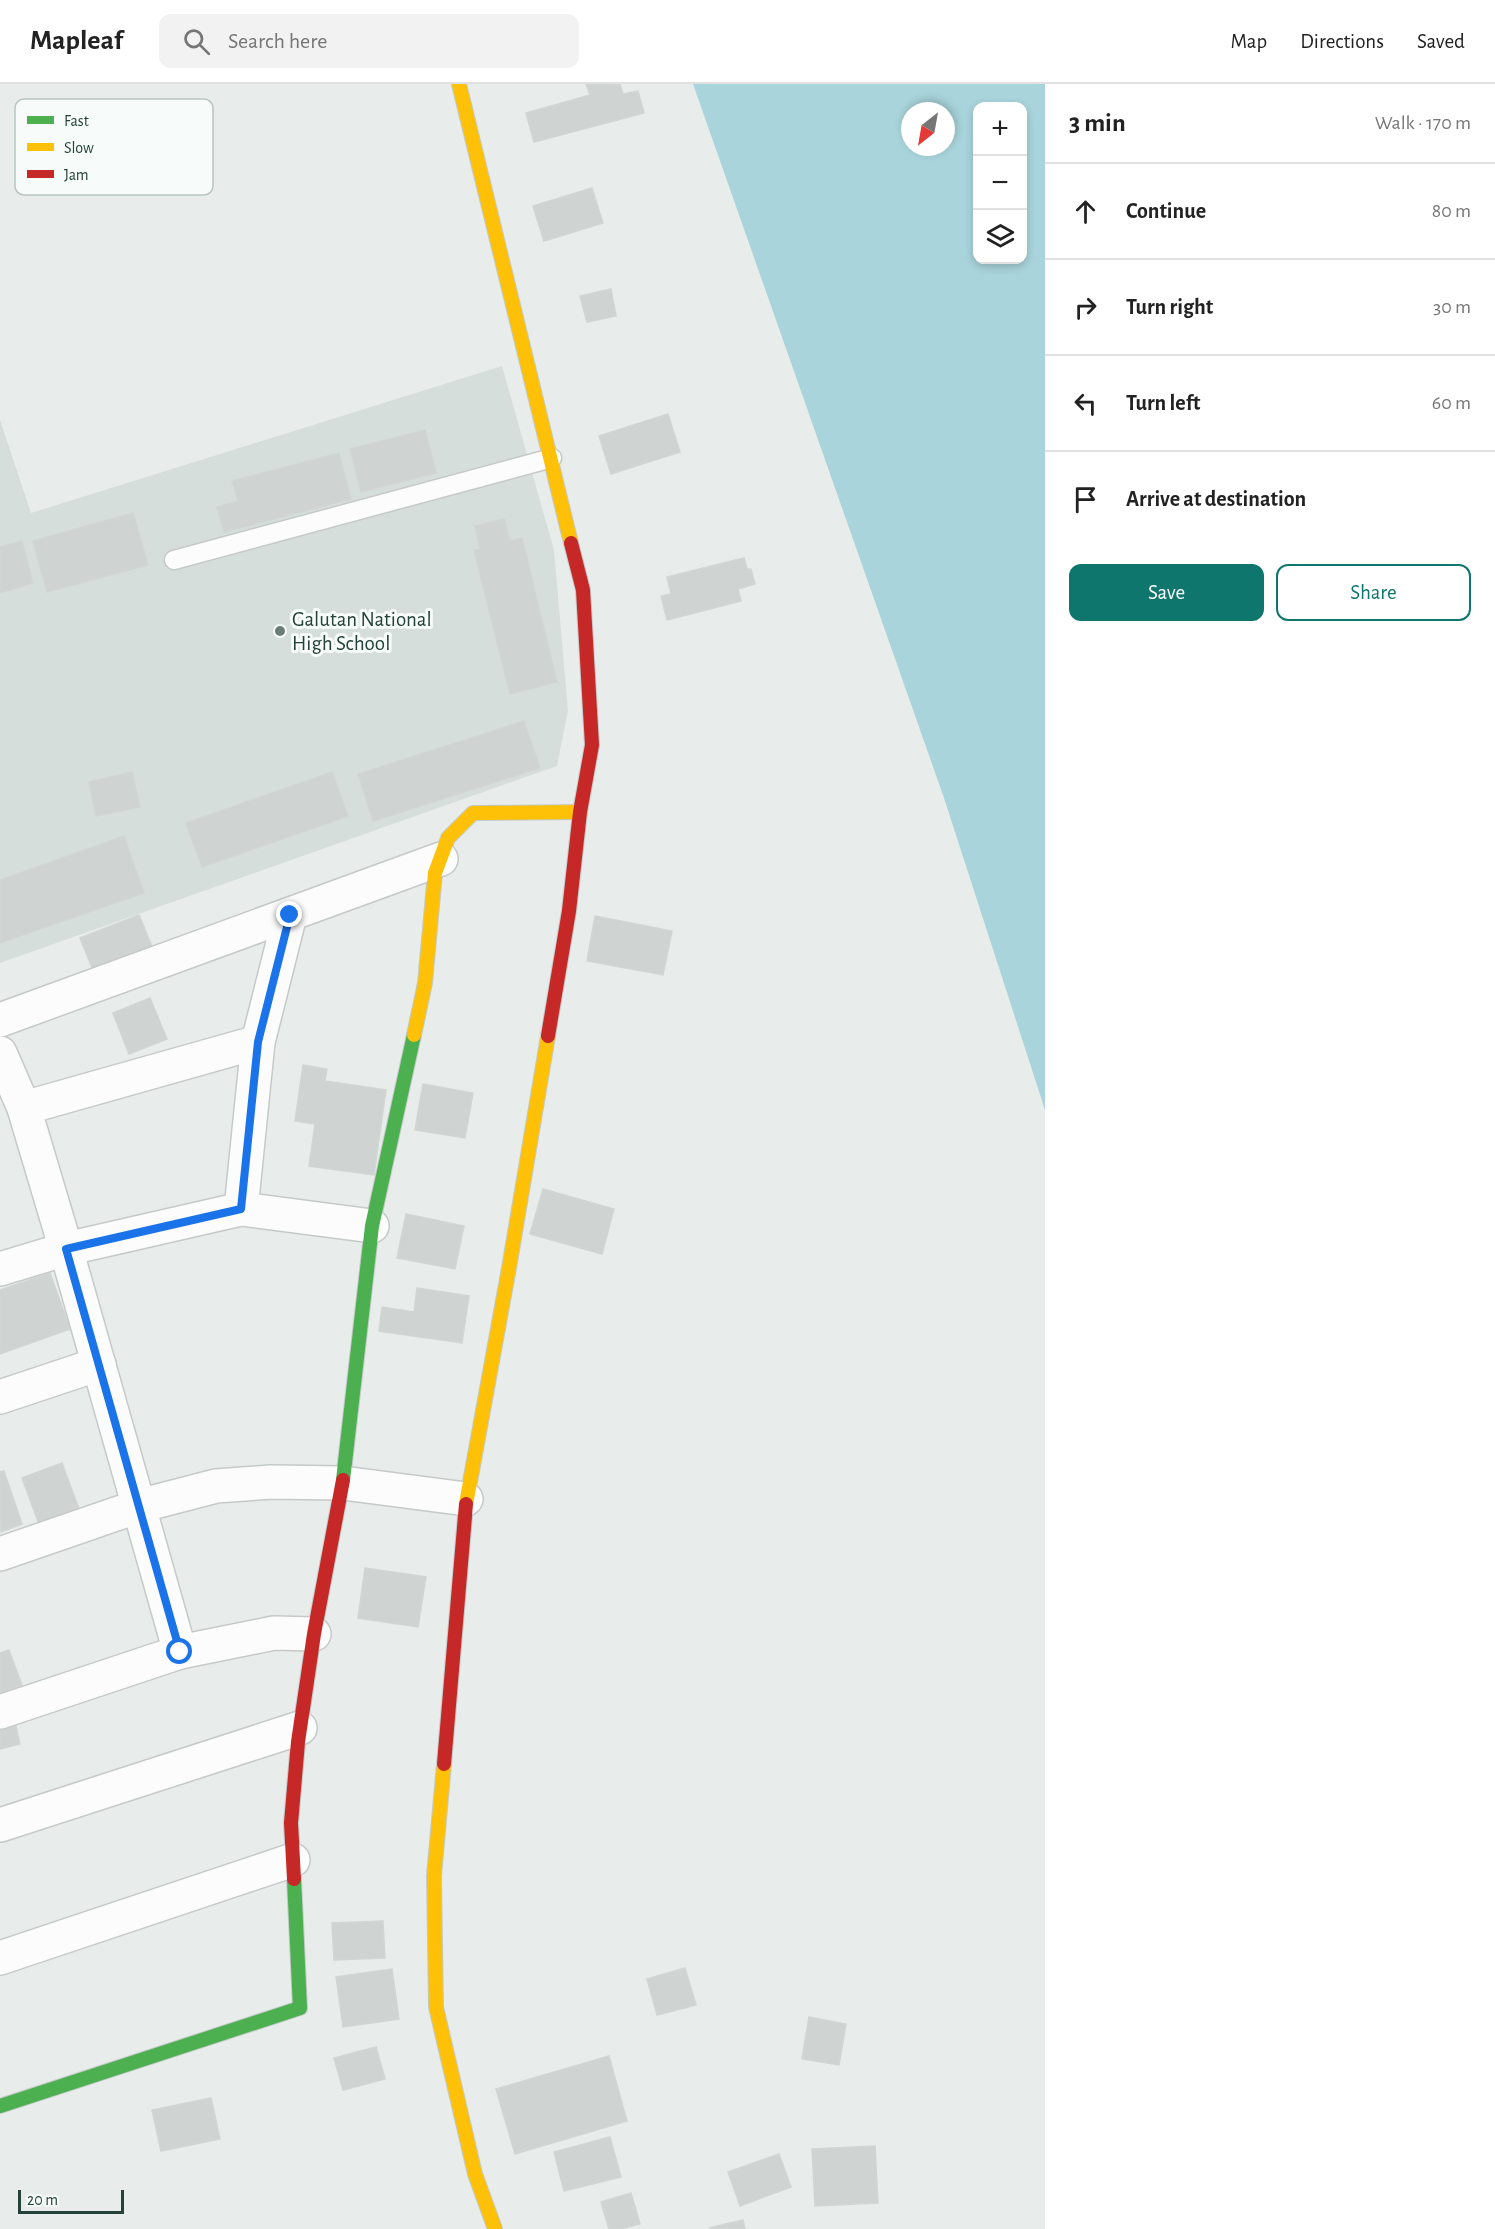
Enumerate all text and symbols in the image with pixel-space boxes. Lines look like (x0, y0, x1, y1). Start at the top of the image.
search box (159, 14, 579, 68)
icon: search (180, 25, 213, 58)
text: Mapleaf (30, 27, 123, 55)
text: Search here (228, 30, 327, 52)
text: Map (1231, 31, 1267, 52)
text: Directions (1300, 31, 1384, 52)
text: Saved (1417, 31, 1465, 52)
legend (15, 99, 213, 195)
north arrow (901, 102, 955, 156)
map controls (973, 102, 1027, 264)
button: + (973, 102, 1027, 156)
text: 3 min (1069, 110, 1126, 136)
text: Fast (64, 113, 89, 129)
text: Walk · 170 m (1375, 113, 1471, 133)
text: Slow (64, 140, 94, 156)
button: − (973, 156, 1027, 210)
text: Jam (64, 167, 89, 183)
icon: ahead (1069, 195, 1102, 228)
text: Continue (1126, 200, 1206, 222)
text: 80 m (1432, 201, 1471, 221)
button: layers (973, 210, 1027, 264)
icon: right (1069, 291, 1102, 324)
text: Turn right (1126, 296, 1213, 318)
text: 30 m (1433, 297, 1471, 317)
icon: left (1069, 387, 1102, 420)
text: Turn left (1126, 392, 1200, 414)
text: 60 m (1432, 393, 1471, 413)
icon: arrive (1069, 483, 1102, 516)
text: Arrive at destination (1126, 488, 1306, 510)
button: Save (1069, 564, 1264, 621)
button: Share (1276, 564, 1471, 621)
place label: Galutan National High School (292, 609, 432, 654)
marker: Galutan National High School (273, 624, 287, 638)
route end (276, 901, 302, 927)
route start (166, 1638, 192, 1664)
scale bar (18, 2187, 124, 2214)
text: 20 m (27, 2192, 58, 2208)

